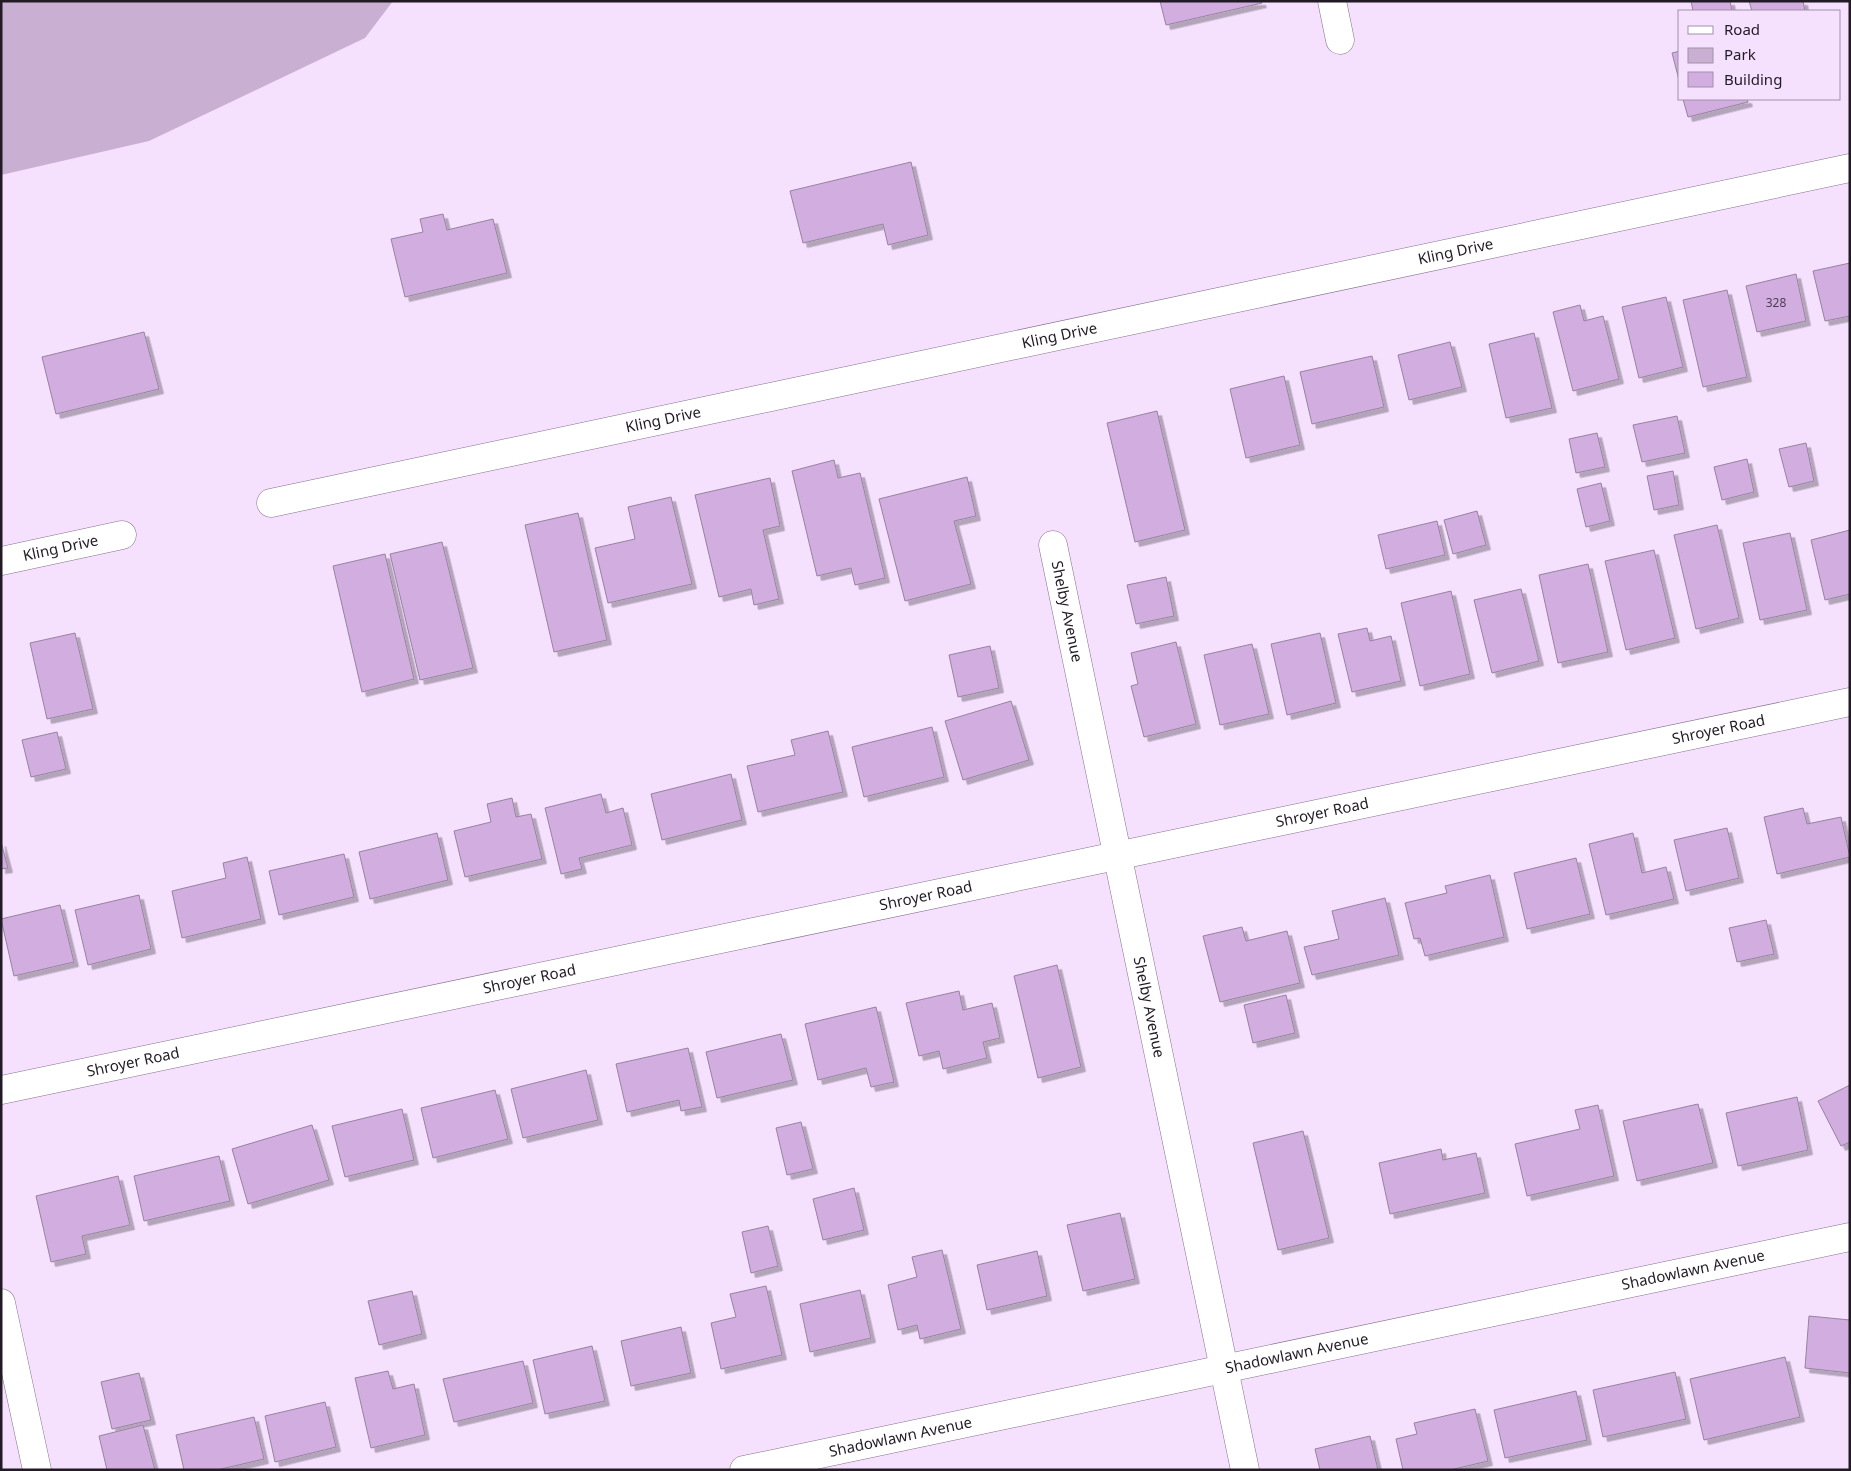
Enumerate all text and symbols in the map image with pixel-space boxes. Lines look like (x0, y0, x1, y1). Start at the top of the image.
legend (1678, 10, 1841, 100)
text: Road (1724, 19, 1760, 39)
text: Park (1724, 44, 1756, 64)
text: Building (1724, 69, 1782, 89)
street label: Kling Drive (1416, 233, 1495, 268)
house number: 328 (1766, 294, 1786, 311)
street label: Kling Drive (1020, 317, 1099, 352)
street label: Kling Drive (624, 401, 703, 437)
street label: Kling Drive (21, 529, 100, 565)
street label: Shelby Avenue (1048, 559, 1088, 664)
street label: Shroyer Road (1670, 709, 1767, 748)
street label: Shroyer Road (1274, 792, 1370, 831)
street label: Shroyer Road (877, 875, 974, 914)
street label: Shelby Avenue (1130, 954, 1170, 1059)
street label: Shroyer Road (481, 959, 578, 998)
street label: Shroyer Road (85, 1042, 181, 1081)
street label: Shadowlawn Avenue (1620, 1244, 1766, 1294)
street label: Shadowlawn Avenue (1223, 1328, 1370, 1377)
street label: Shadowlawn Avenue (827, 1411, 974, 1461)

